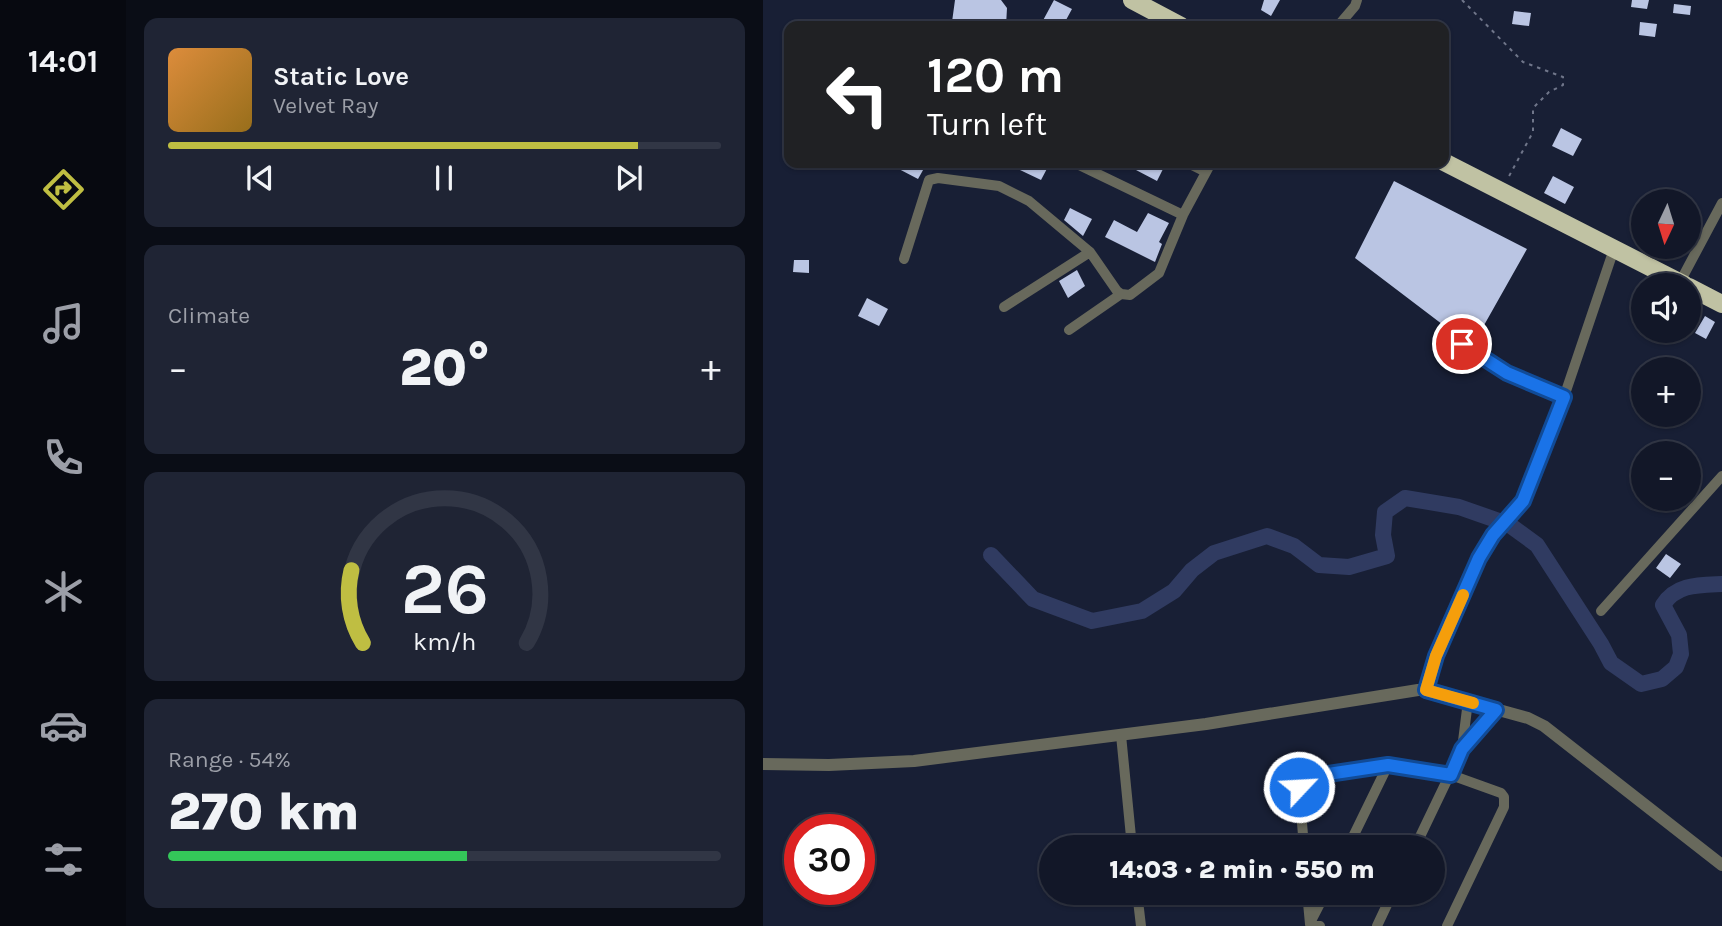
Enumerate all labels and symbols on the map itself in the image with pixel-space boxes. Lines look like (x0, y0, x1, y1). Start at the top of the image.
north arrow (1631, 189, 1701, 259)
pin (1432, 314, 1492, 374)
position arrow (1262, 750, 1336, 824)
speed limit sign: 30 (784, 814, 875, 905)

